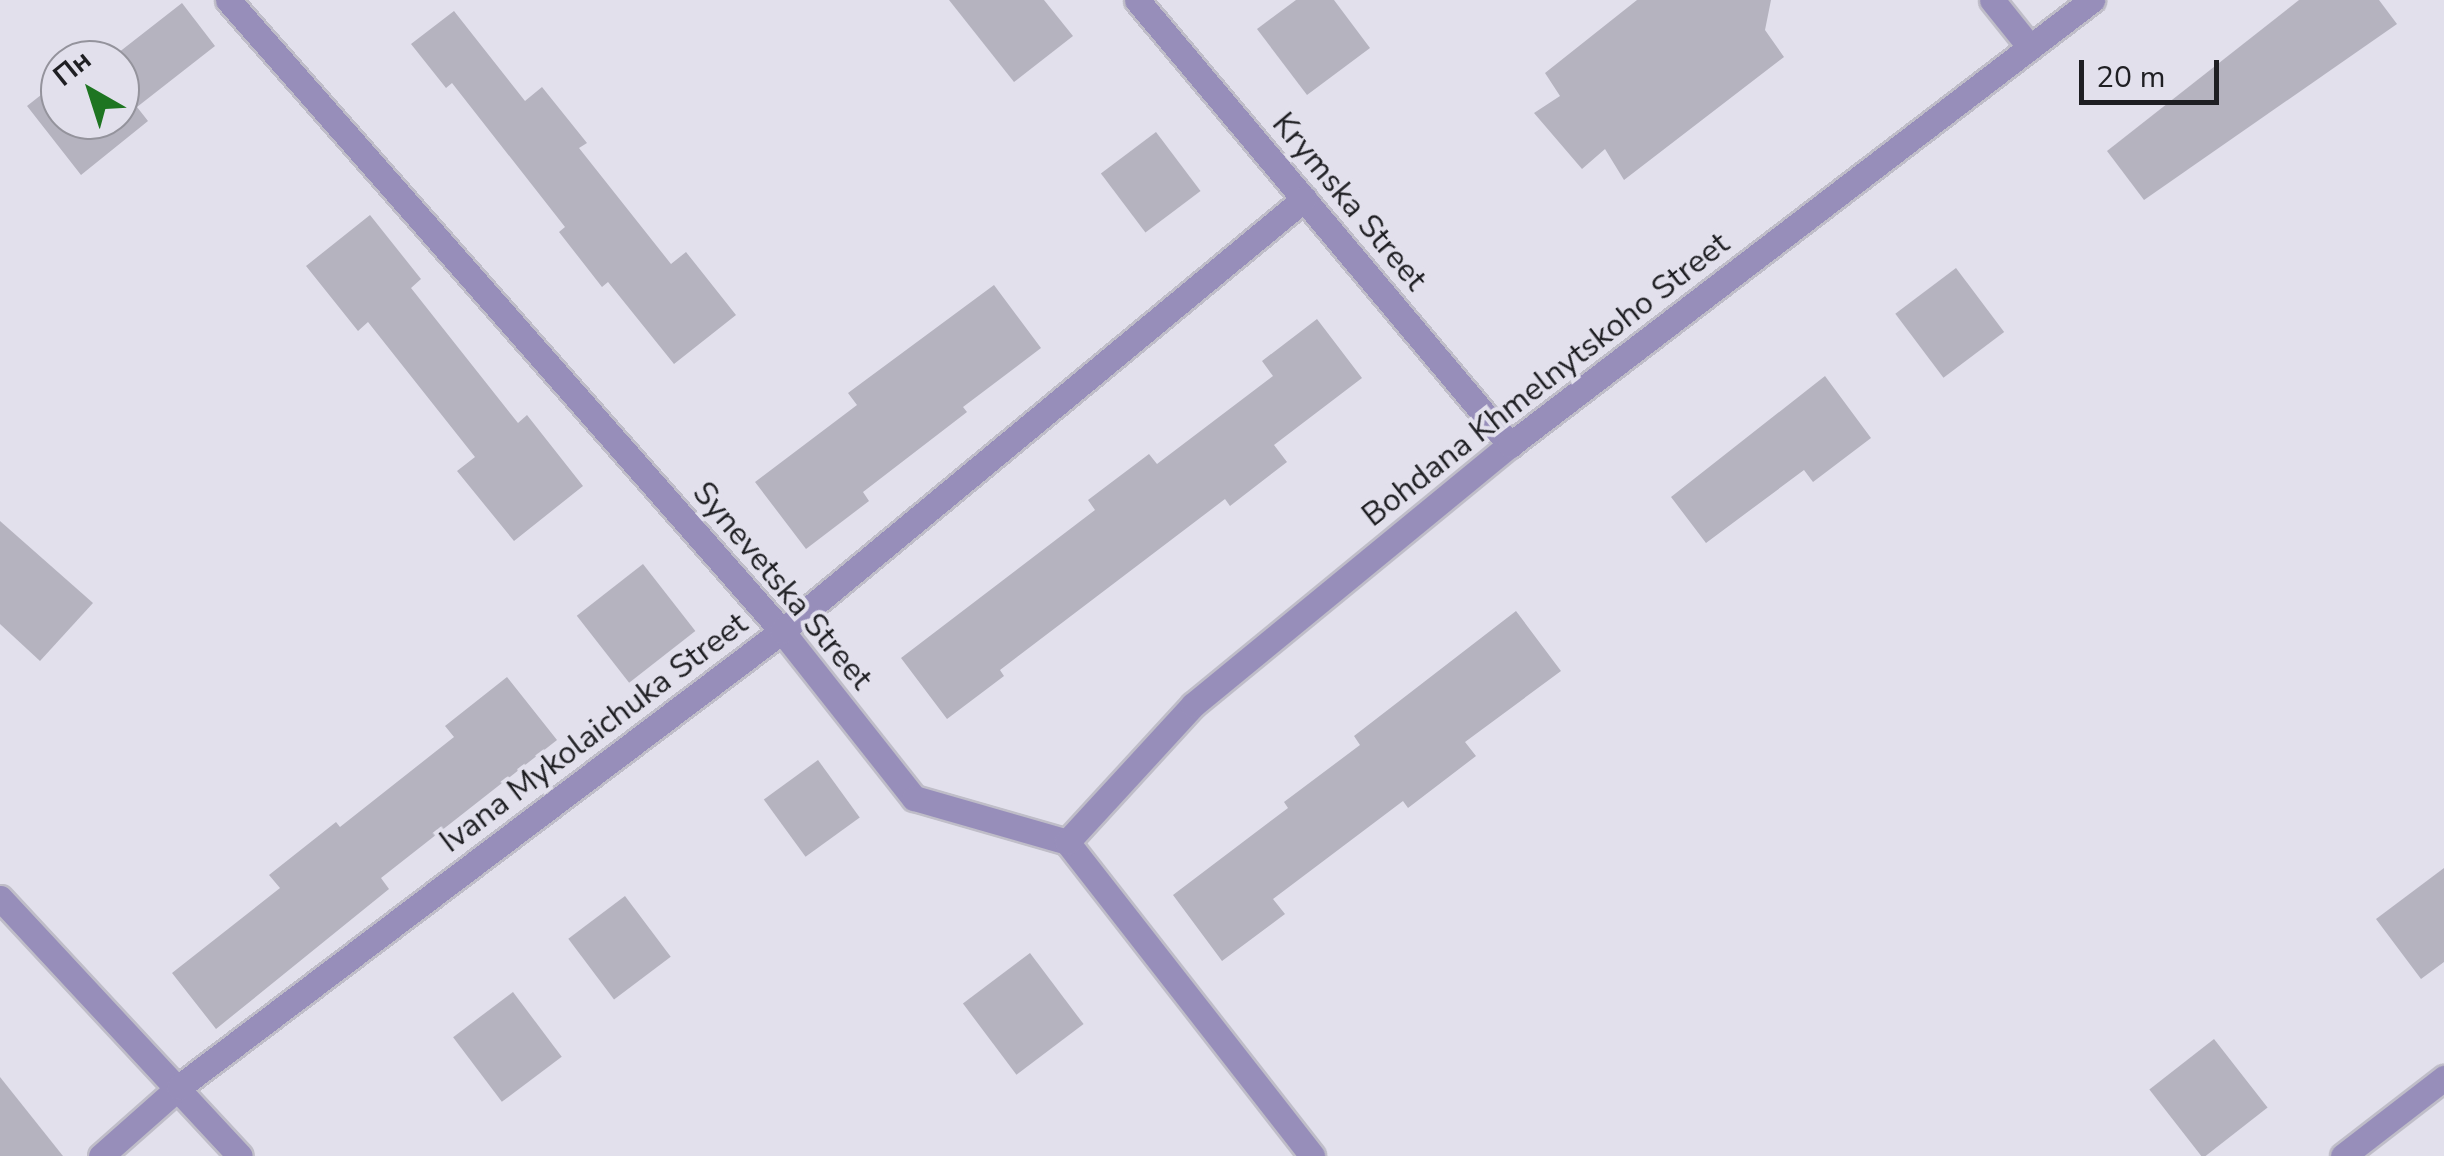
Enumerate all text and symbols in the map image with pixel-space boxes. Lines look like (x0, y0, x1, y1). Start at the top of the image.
north arrow (40, 40, 140, 140)
scale bar (2084, 40, 2224, 102)
text: Пн (45, 41, 99, 95)
text: 20 m (2096, 57, 2165, 98)
street label: Krymska Street (1264, 105, 1434, 299)
street label: Bohdana Khmelnytskoho Street (1355, 225, 1737, 535)
street label: Synevetska Street (684, 474, 880, 698)
street label: Ivana Mykolaichuka Street (433, 605, 755, 861)

